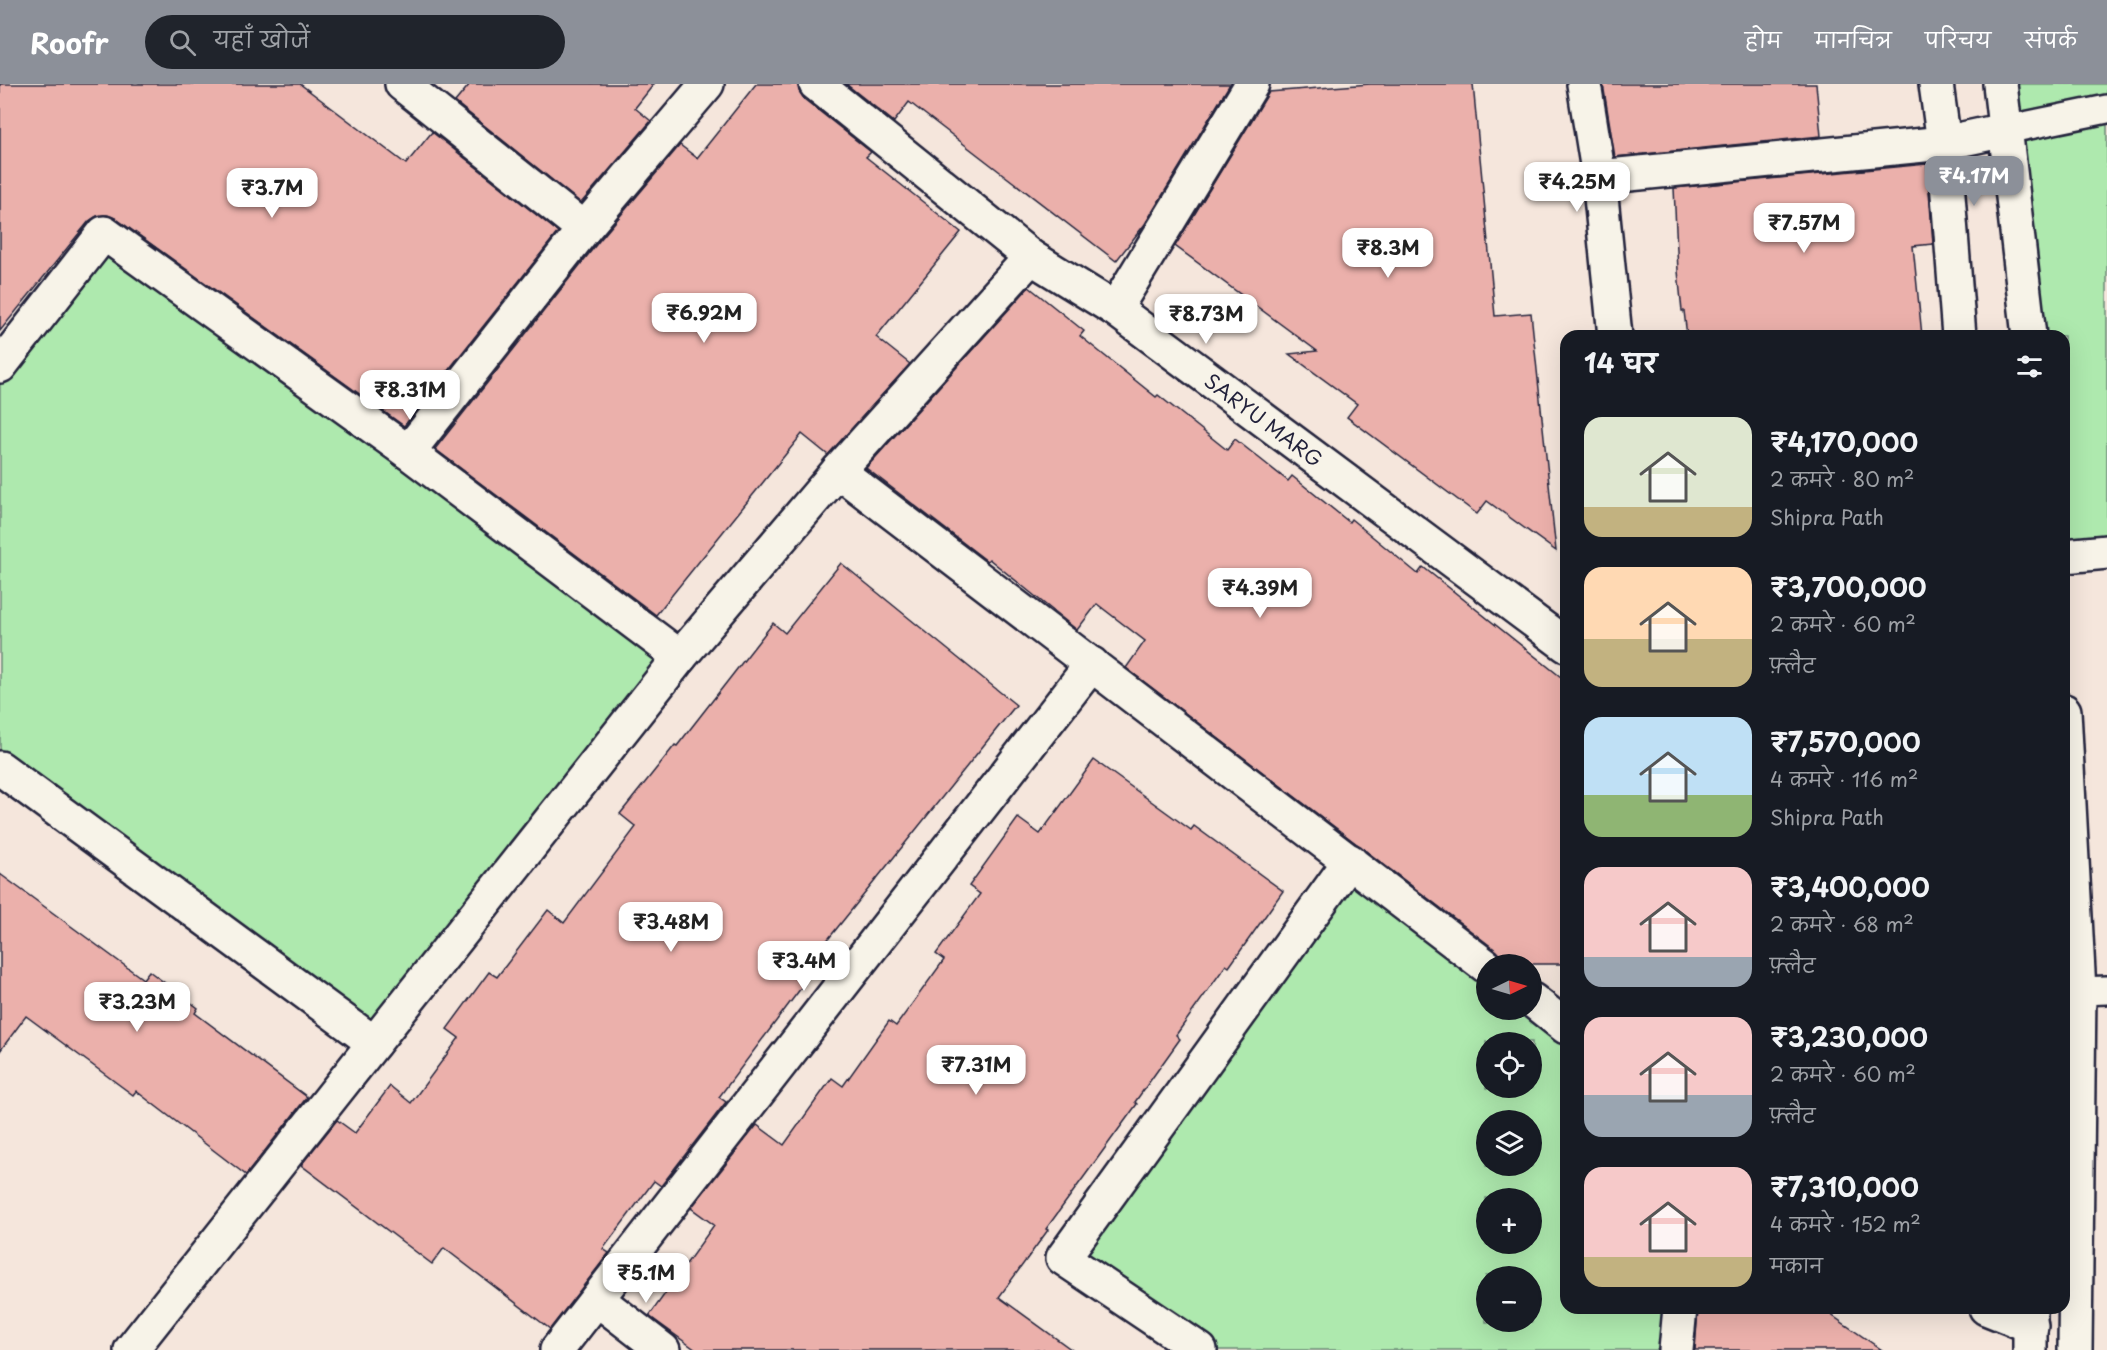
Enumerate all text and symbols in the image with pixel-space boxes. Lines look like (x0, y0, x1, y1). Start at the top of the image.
search box (145, 15, 565, 69)
text: Roofr (30, 21, 109, 64)
text: यहाँ खोजें (214, 22, 310, 55)
text: होम (1745, 23, 1782, 55)
text: मानचित्र (1815, 23, 1892, 55)
text: परिचय (1925, 23, 1991, 55)
text: संपर्क (2024, 23, 2077, 55)
icon: search (166, 26, 199, 59)
pin: ₹4.17M (1925, 156, 2023, 207)
text: ₹4.17M (1939, 160, 2009, 190)
pin: ₹4.25M (1528, 162, 1626, 213)
text: ₹4.25M (1538, 166, 1616, 196)
pin: ₹3.7M (230, 168, 314, 219)
text: ₹3.7M (241, 172, 303, 202)
pin: ₹7.57M (1755, 203, 1853, 254)
text: ₹7.57M (1768, 207, 1840, 237)
pin: ₹8.3M (1346, 228, 1430, 279)
text: ₹8.3M (1356, 232, 1420, 262)
pin: ₹6.92M (655, 293, 753, 344)
pin: ₹8.73M (1157, 294, 1255, 345)
text: ₹6.92M (666, 297, 742, 327)
text: ₹8.73M (1168, 298, 1244, 328)
text: 14 घर (1584, 343, 1657, 382)
icon: filters (2013, 350, 2046, 383)
street label: SARYU MARG (1198, 366, 1329, 474)
pin: ₹8.31M (361, 370, 459, 421)
text: ₹8.31M (374, 374, 446, 404)
text: ₹4,170,000 (1770, 422, 1918, 461)
icon: home (1632, 441, 1704, 513)
text: 2 कमरे · 80 m² (1770, 464, 1914, 494)
text: Shipra Path (1770, 502, 1884, 532)
text: ₹3,700,000 (1770, 567, 1927, 606)
pin: ₹4.39M (1211, 568, 1309, 619)
text: ₹4.39M (1222, 572, 1298, 602)
icon: home (1632, 591, 1704, 663)
text: 2 कमरे · 60 m² (1770, 609, 1916, 639)
text: फ़्लैट (1770, 650, 1816, 680)
text: ₹7,570,000 (1770, 722, 1921, 761)
icon: home (1632, 741, 1704, 813)
text: 4 कमरे · 116 m² (1770, 764, 1918, 794)
text: Shipra Path (1770, 802, 1884, 832)
text: ₹3,400,000 (1770, 867, 1930, 906)
icon: home (1632, 891, 1704, 963)
pin: ₹3.48M (622, 902, 720, 953)
text: ₹3.48M (633, 906, 709, 936)
text: 2 कमरे · 68 m² (1770, 909, 1914, 939)
pin: ₹3.4M (762, 941, 846, 992)
text: ₹3.4M (772, 945, 836, 975)
text: फ़्लैट (1770, 950, 1816, 980)
north arrow (1476, 954, 1542, 1020)
map controls (1476, 954, 1542, 1332)
pin: ₹3.23M (88, 982, 186, 1033)
text: ₹3.23M (98, 986, 176, 1016)
text: ₹3,230,000 (1770, 1017, 1928, 1056)
button: locate (1476, 1032, 1542, 1098)
icon: home (1632, 1041, 1704, 1113)
pin: ₹7.31M (927, 1045, 1025, 1096)
text: ₹7.31M (941, 1049, 1011, 1079)
text: 2 कमरे · 60 m² (1770, 1059, 1916, 1089)
text: फ़्लैट (1770, 1100, 1816, 1130)
button: layers (1476, 1110, 1542, 1176)
text: ₹7,310,000 (1770, 1167, 1919, 1206)
button: + (1476, 1188, 1542, 1254)
icon: home (1632, 1191, 1704, 1263)
text: 4 कमरे · 152 m² (1770, 1209, 1921, 1239)
text: मकान (1770, 1250, 1823, 1280)
pin: ₹5.1M (604, 1253, 688, 1304)
text: ₹5.1M (617, 1257, 675, 1287)
button: − (1476, 1266, 1542, 1332)

